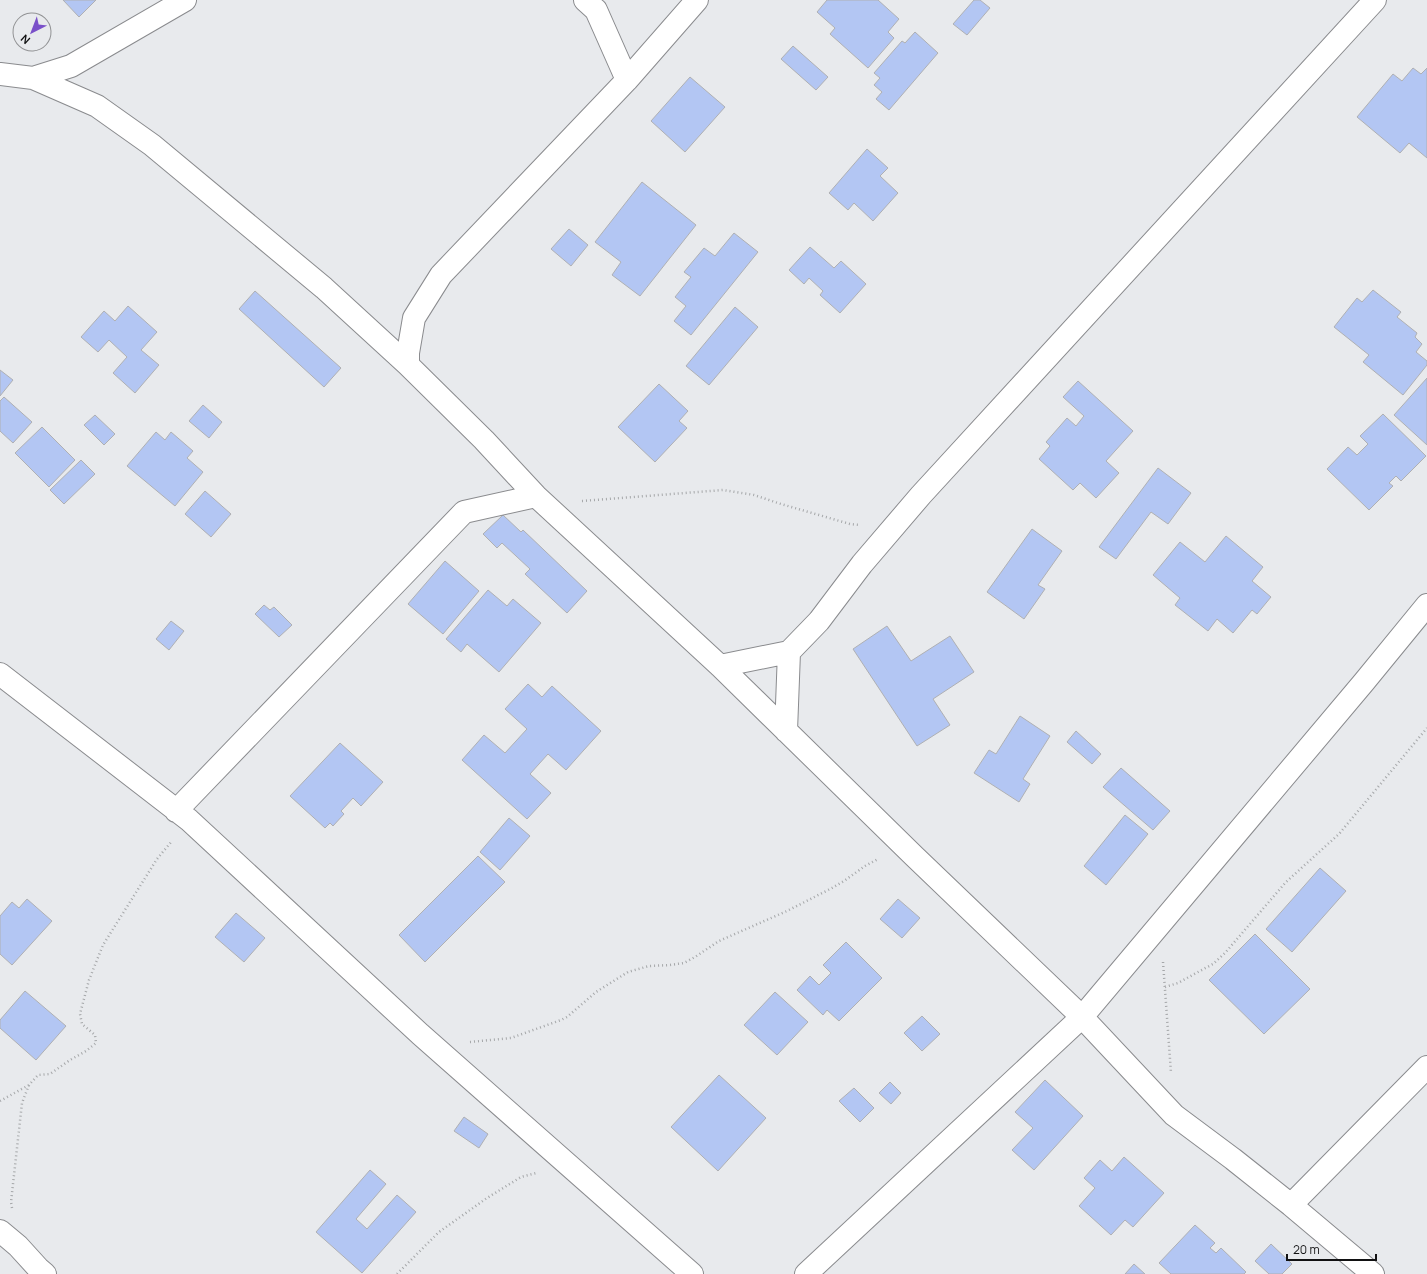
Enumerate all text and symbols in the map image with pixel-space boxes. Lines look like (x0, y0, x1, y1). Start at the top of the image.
north arrow (12, 12, 52, 52)
text: N (17, 32, 33, 48)
scale bar (1287, 1236, 1376, 1262)
text: 20 m (1293, 1241, 1320, 1258)

